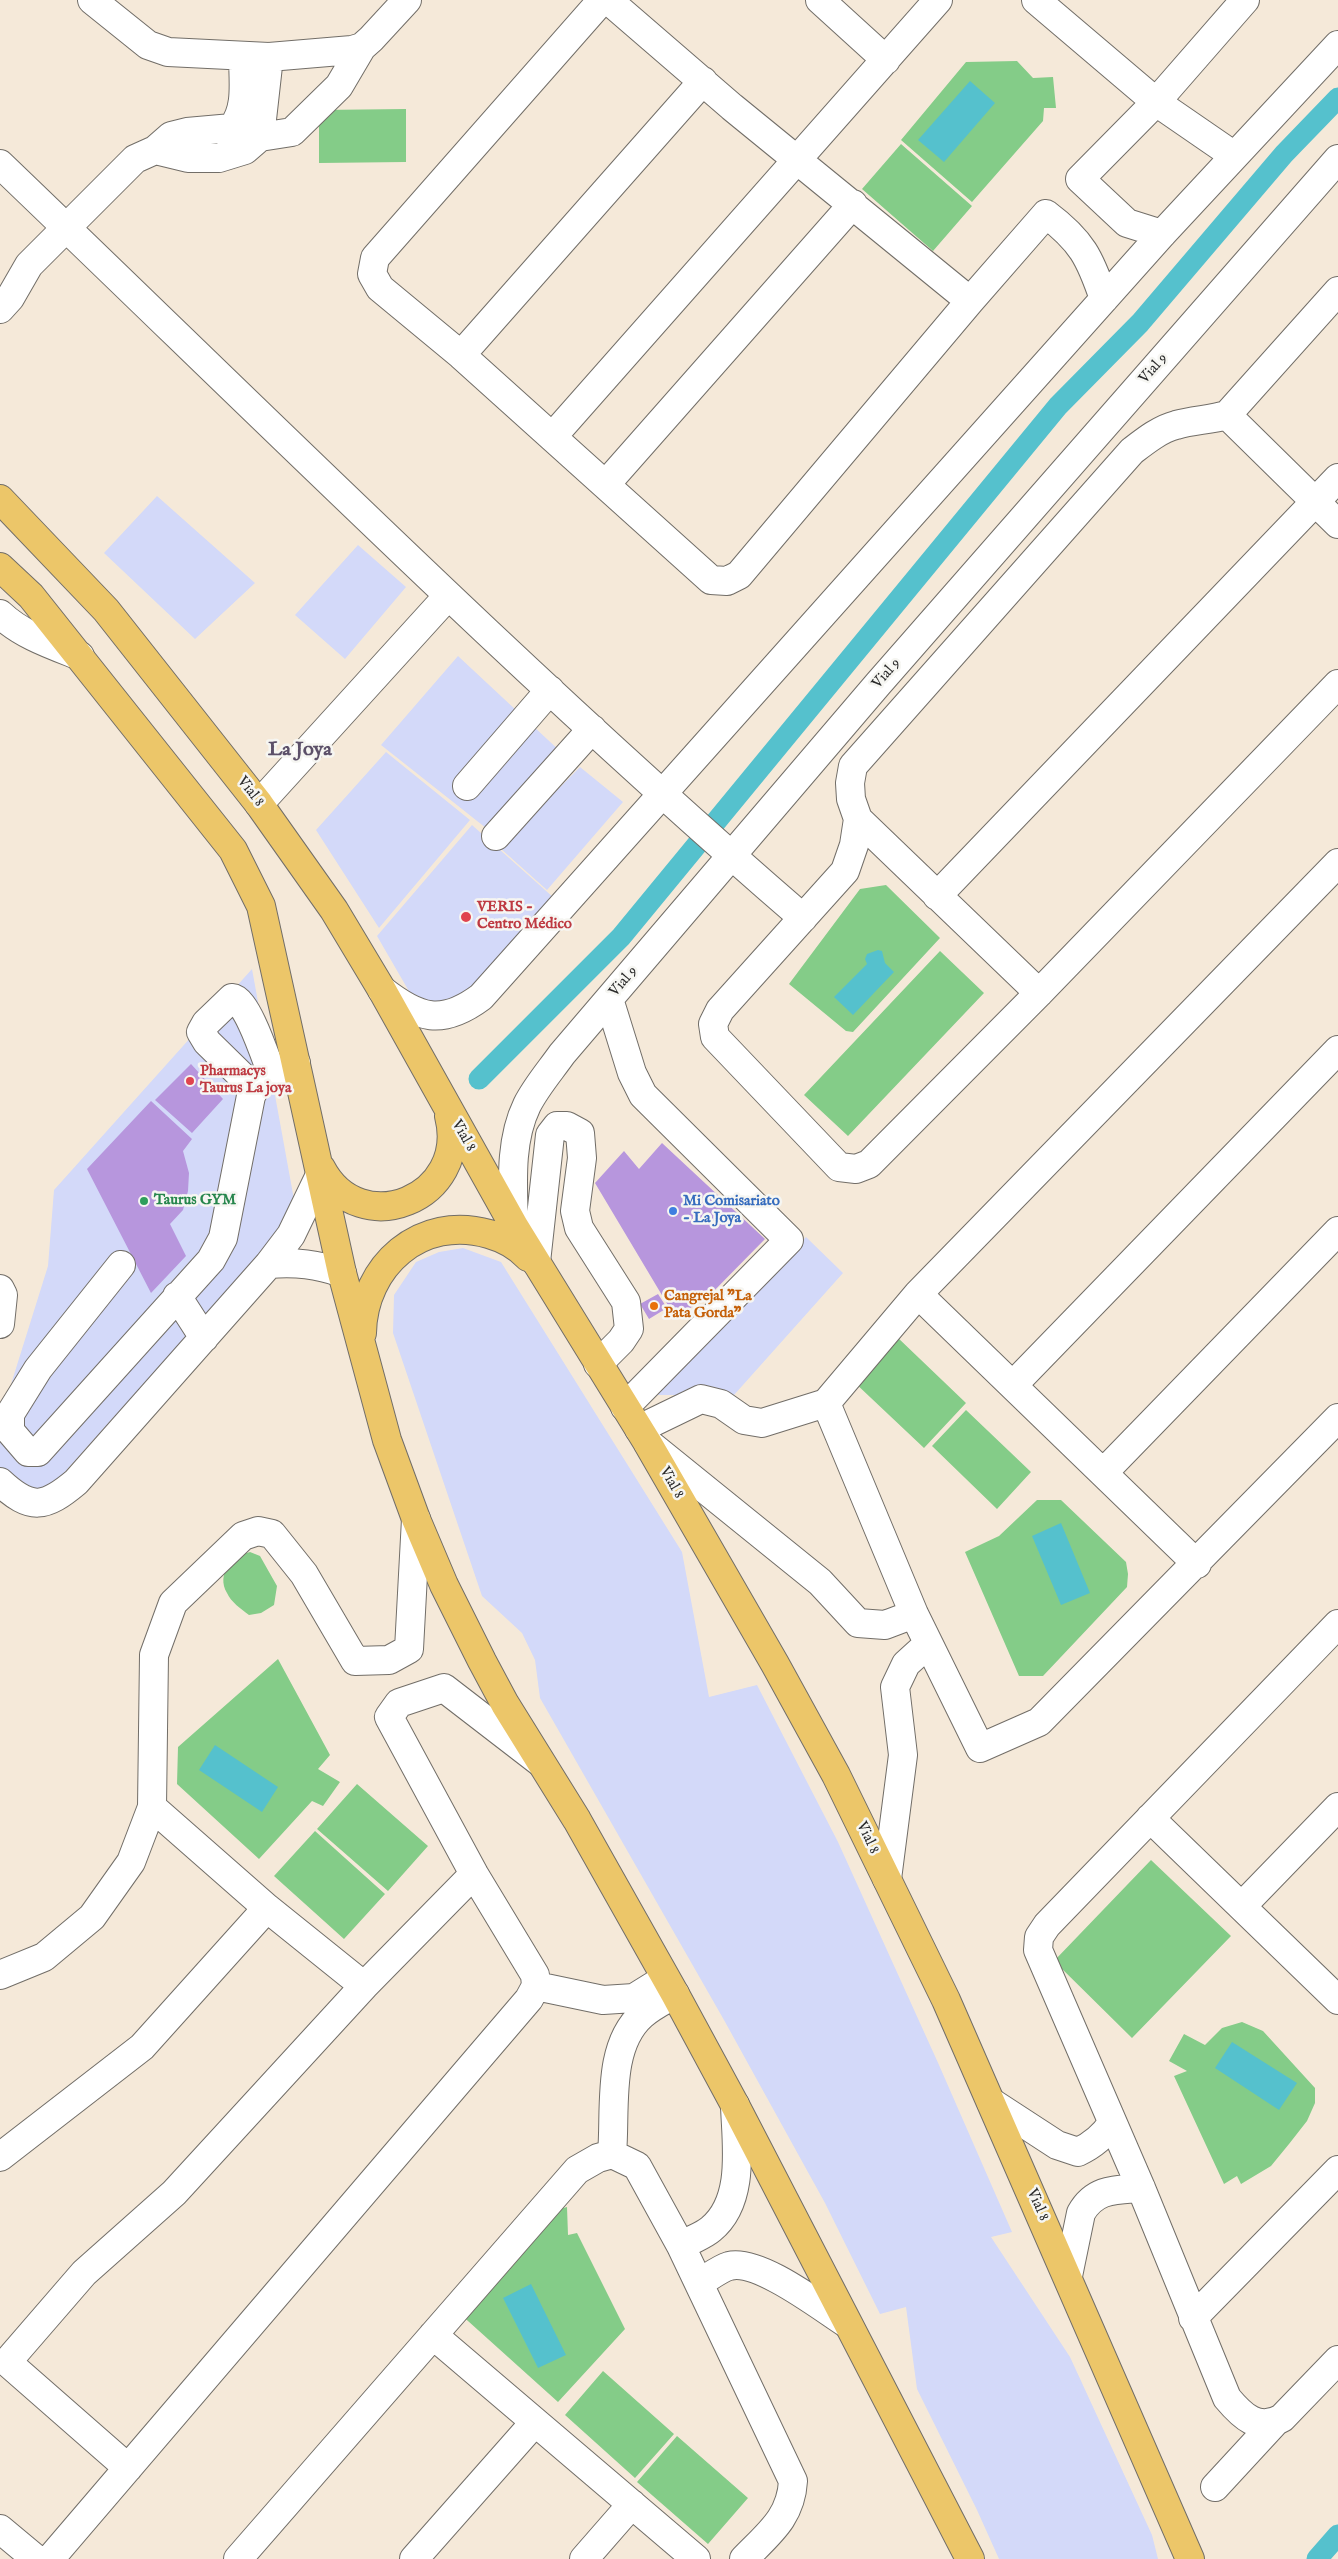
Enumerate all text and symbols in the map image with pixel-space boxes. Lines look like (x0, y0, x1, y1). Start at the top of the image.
street label: Vial 9 (1136, 350, 1172, 388)
street label: Vial 9 (869, 655, 905, 693)
district label: La Joya (268, 739, 332, 763)
street label: Vial 8 (233, 773, 267, 811)
place label: VERIS - Centro Médico (477, 899, 572, 934)
marker: VERIS - Centro Médico (459, 910, 473, 924)
street label: Vial 9 (606, 963, 642, 1001)
place label: Pharmacys Taurus La joya (200, 1063, 292, 1098)
marker: Pharmacys Taurus La joya (184, 1075, 196, 1087)
street label: Vial 8 (447, 1117, 479, 1155)
place label: Taurus GYM (154, 1192, 236, 1210)
place label: Mi Comisariato - La Joya (683, 1193, 780, 1228)
marker: Taurus GYM (138, 1195, 150, 1207)
marker: Mi Comisariato - La Joya (667, 1205, 679, 1217)
place label: Cangrejal "La Pata Gorda" (664, 1288, 752, 1323)
marker: Cangrejal "La Pata Gorda" (648, 1300, 660, 1312)
street label: Vial 8 (655, 1464, 687, 1502)
street label: Vial 8 (852, 1819, 882, 1857)
street label: Vial 8 (1022, 2186, 1052, 2224)

